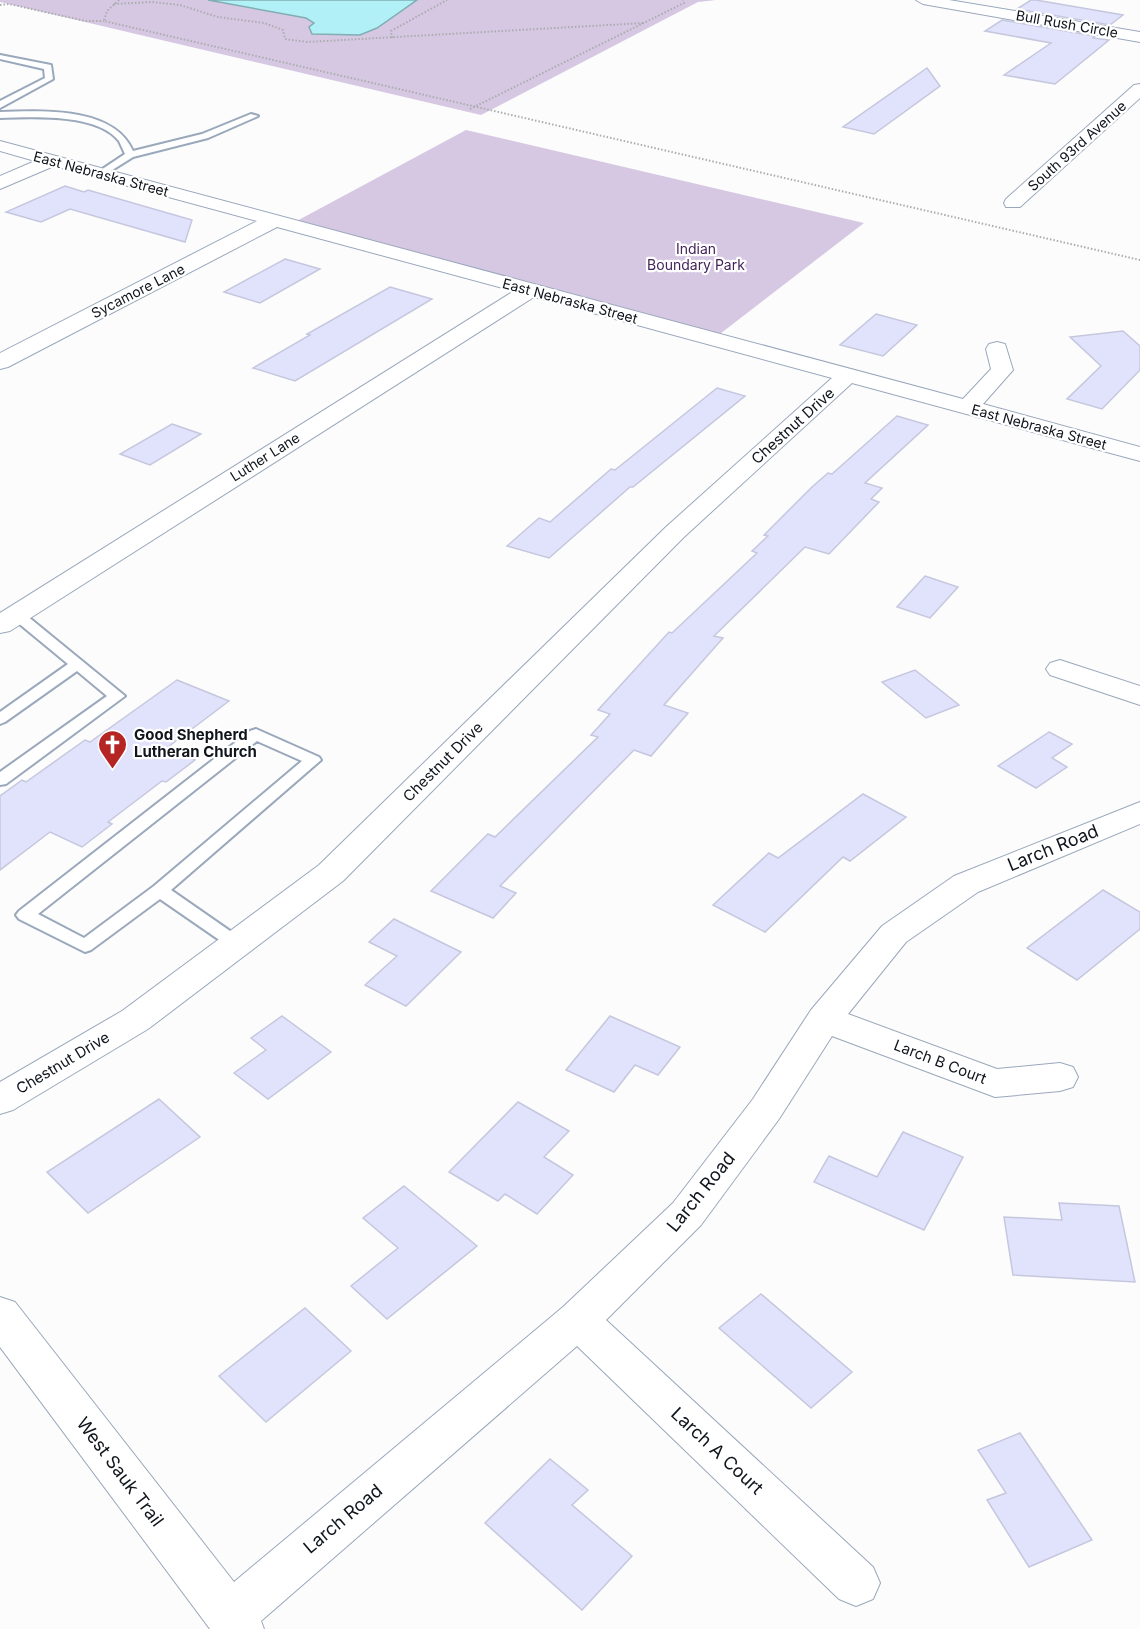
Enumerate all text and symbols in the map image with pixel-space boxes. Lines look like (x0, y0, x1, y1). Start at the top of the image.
street label: Bull Rush Circle (1015, 6, 1119, 41)
street label: South 93rd Avenue (1024, 97, 1129, 194)
street label: East Nebraska Street (32, 147, 171, 200)
park label: Indian Boundary Park (647, 240, 745, 273)
street label: Sycamore Lane (88, 260, 187, 321)
street label: East Nebraska Street (501, 274, 640, 327)
street label: Chestnut Drive (747, 383, 838, 468)
street label: East Nebraska Street (970, 400, 1109, 453)
street label: Luther Lane (227, 429, 303, 485)
street label: Chestnut Drive (399, 718, 487, 806)
place label: Good Shepherd Lutheran Church (134, 725, 257, 761)
church icon: Good Shepherd Lutheran Church (97, 728, 129, 770)
street label: Larch Road (1004, 820, 1101, 875)
street label: Chestnut Drive (13, 1027, 113, 1098)
street label: Larch B Court (891, 1035, 989, 1088)
street label: Larch Road (662, 1148, 739, 1236)
street label: Larch A Court (667, 1403, 768, 1499)
street label: West Sauk Trail (73, 1413, 168, 1530)
street label: Larch Road (299, 1480, 386, 1558)

